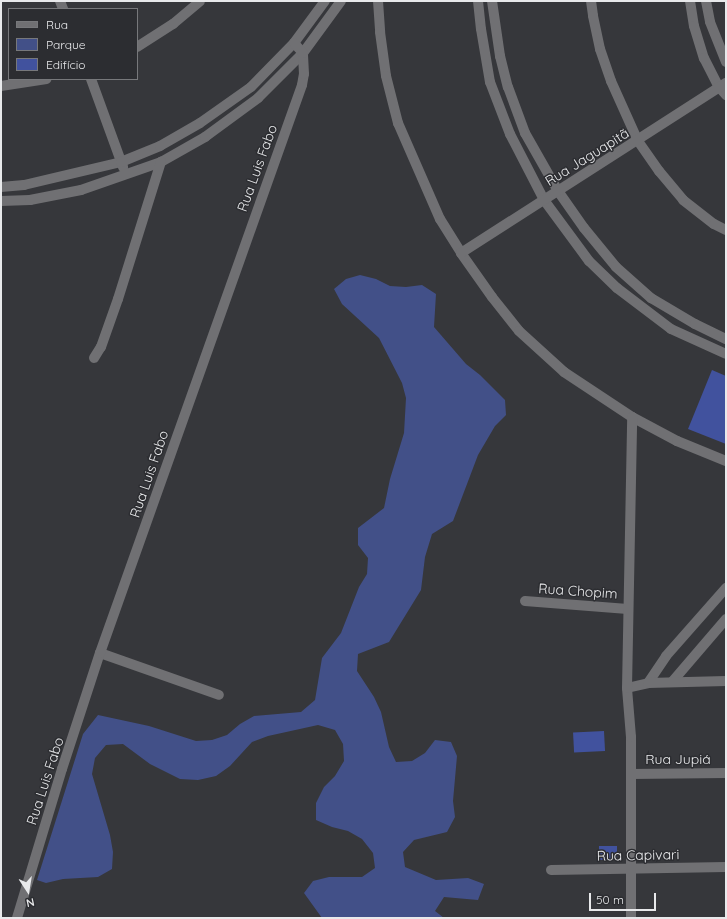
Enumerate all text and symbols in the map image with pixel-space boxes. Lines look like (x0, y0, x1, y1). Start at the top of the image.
legend (8, 8, 138, 80)
text: Rua (46, 17, 68, 32)
text: Parque (46, 37, 86, 52)
text: Edifício (46, 57, 86, 72)
street label: Rua Luis Fabo (233, 122, 281, 214)
street label: Rua Jaguapitã (542, 124, 632, 190)
street label: Rua Luis Fabo (126, 428, 172, 520)
street label: Rua Chopim (538, 580, 618, 602)
street label: Rua Luis Fabo (23, 735, 67, 827)
street label: Rua Jupiá (645, 751, 711, 767)
street label: Rua Capivari (596, 846, 680, 864)
north arrow (8, 871, 48, 911)
scale bar (591, 885, 658, 911)
text: 50 m (596, 892, 624, 907)
text: N (25, 895, 36, 910)

